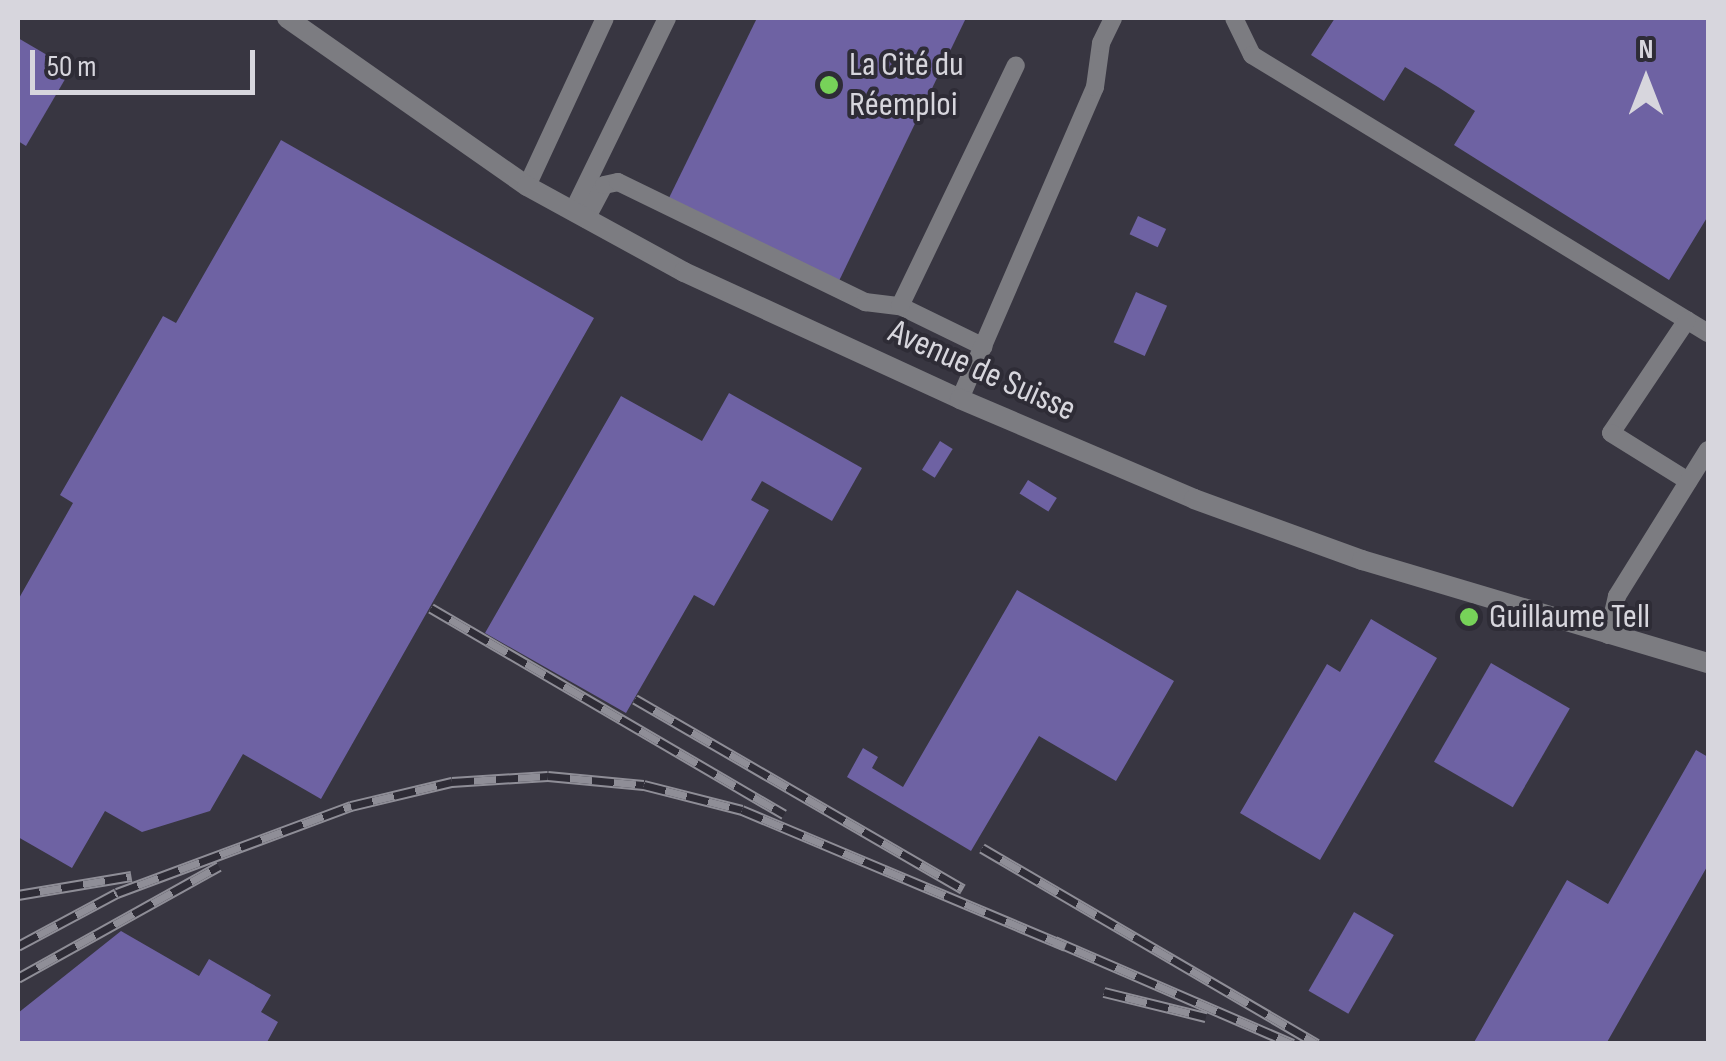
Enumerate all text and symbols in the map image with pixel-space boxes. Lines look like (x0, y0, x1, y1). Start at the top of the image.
scale bar (35, 30, 260, 92)
north arrow (1596, 30, 1696, 130)
text: N (1639, 33, 1653, 66)
place label: La Cité du Réemploi (849, 44, 964, 126)
text: 50 m (47, 49, 96, 85)
marker: La Cité du Réemploi (818, 74, 840, 96)
street label: Avenue de Suisse (882, 311, 1082, 431)
place label: Guillaume Tell (1489, 596, 1650, 638)
marker: Guillaume Tell (1458, 606, 1480, 628)

